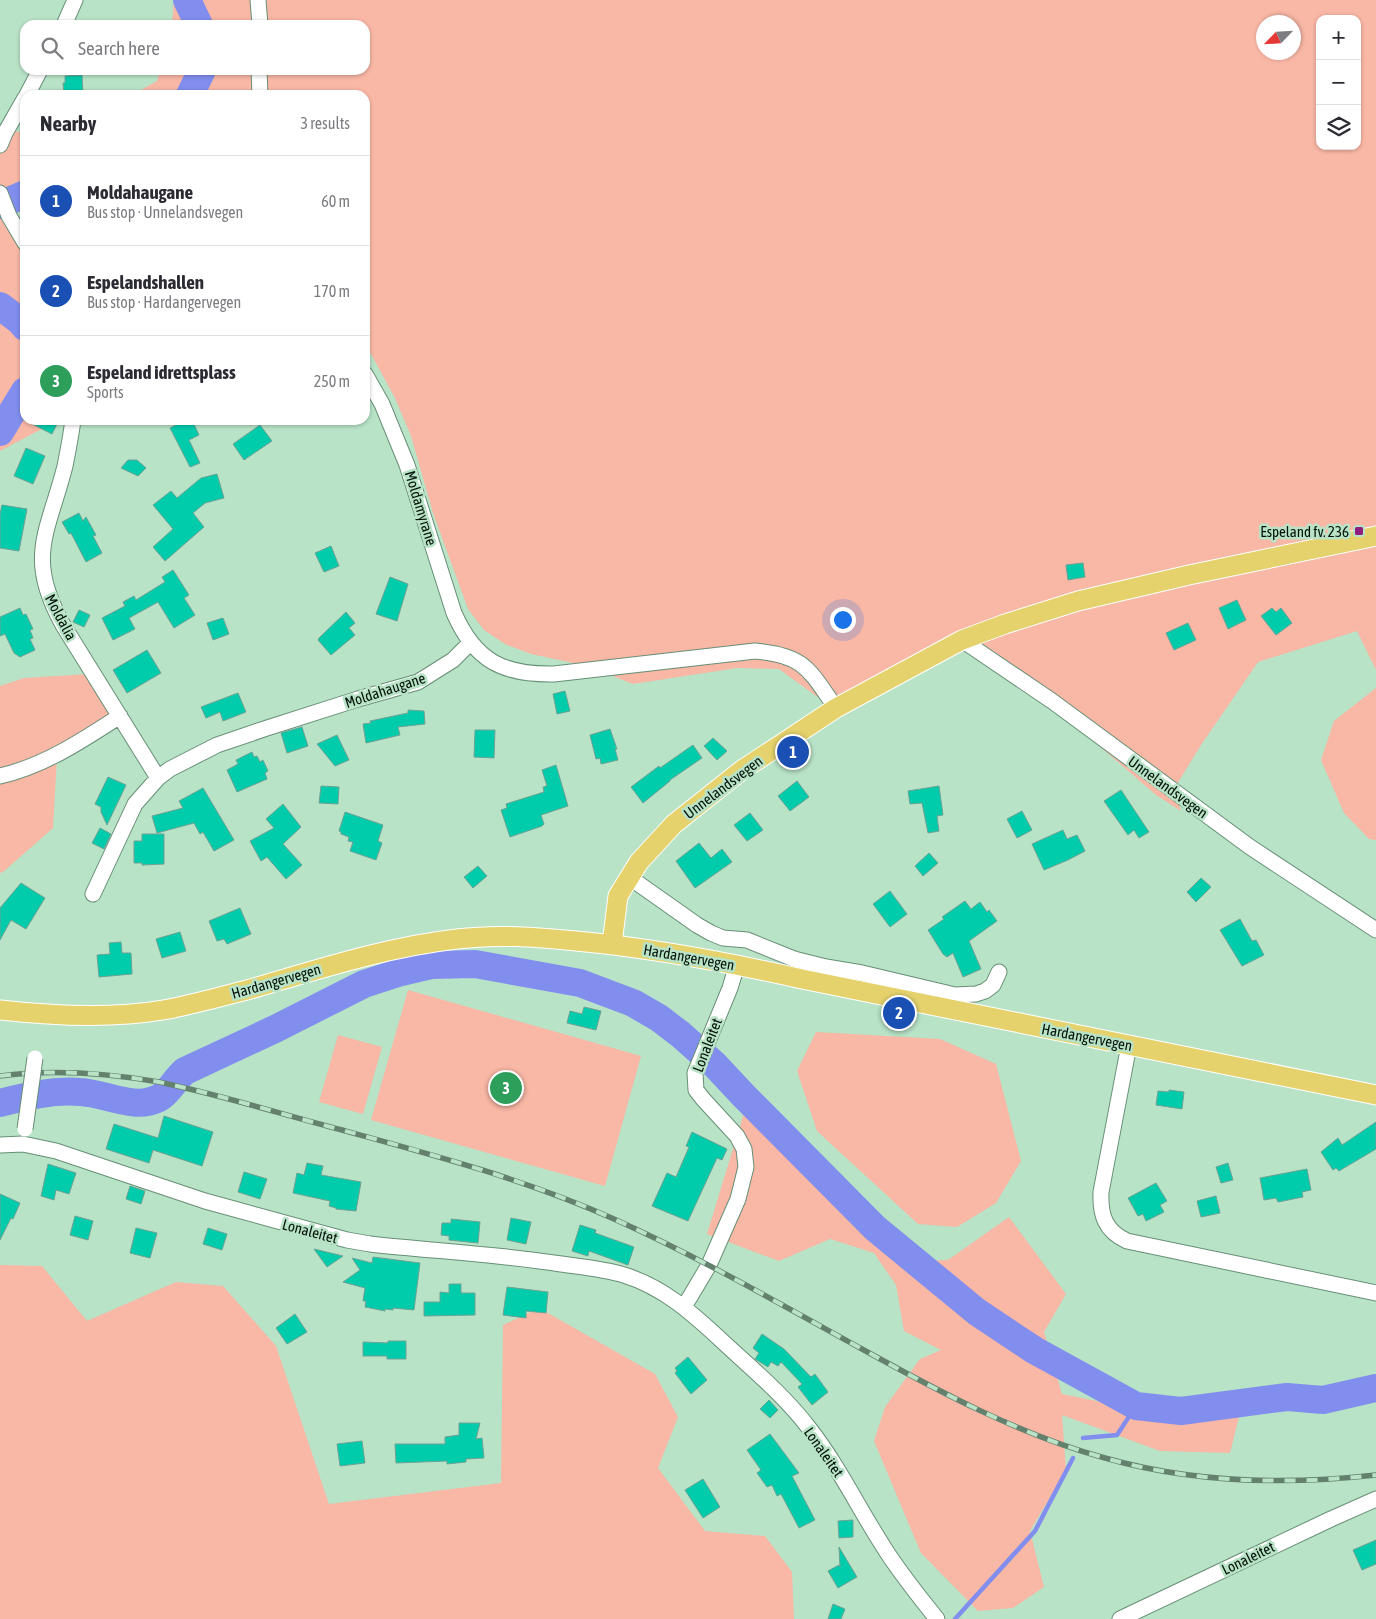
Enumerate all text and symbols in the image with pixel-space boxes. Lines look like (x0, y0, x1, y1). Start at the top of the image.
north arrow (1256, 15, 1301, 60)
map controls (1316, 15, 1361, 150)
button: + (1316, 15, 1361, 60)
search box (20, 20, 370, 75)
icon: search (38, 34, 66, 62)
text: Search here (78, 37, 160, 59)
button: − (1316, 60, 1361, 105)
button: layers (1316, 105, 1361, 150)
text: Nearby (40, 111, 96, 135)
text: 3 results (300, 114, 350, 132)
text: Moldahaugane (87, 181, 193, 203)
text: 1 (52, 192, 60, 210)
text: 60 m (321, 192, 350, 210)
text: Bus stop · Unnelandsvegen (87, 203, 243, 221)
text: Espelandshallen (87, 271, 204, 293)
text: 2 (52, 282, 60, 300)
text: 170 m (314, 282, 350, 300)
text: Bus stop · Hardangervegen (87, 293, 241, 311)
text: Espeland idrettsplass (87, 361, 236, 383)
text: 3 (52, 372, 60, 390)
text: 250 m (314, 372, 350, 390)
text: Sports (87, 383, 124, 401)
street label: Moldamyrane (402, 469, 440, 548)
place label: Espeland fv. 236 (1260, 523, 1349, 540)
marker: Espeland fv. 236 (1353, 525, 1365, 537)
street label: Moldalia (42, 591, 80, 643)
your location (830, 607, 856, 633)
street label: Moldahaugane (343, 669, 428, 711)
pin: 1 (777, 733, 809, 771)
street label: Unnelandsvegen (680, 752, 766, 822)
street label: Unnelandsvegen (1125, 753, 1211, 821)
street label: Hardangervegen (642, 941, 736, 973)
street label: Hardangervegen (229, 960, 323, 1002)
pin: 2 (883, 994, 915, 1032)
street label: Lonaleitet (689, 1016, 725, 1074)
street label: Hardangervegen (1040, 1020, 1134, 1054)
pin: 3 (490, 1069, 522, 1107)
street label: Lonaleitet (281, 1215, 339, 1247)
street label: Lonaleitet (801, 1424, 847, 1480)
street label: Lonaleitet (1219, 1538, 1277, 1578)

